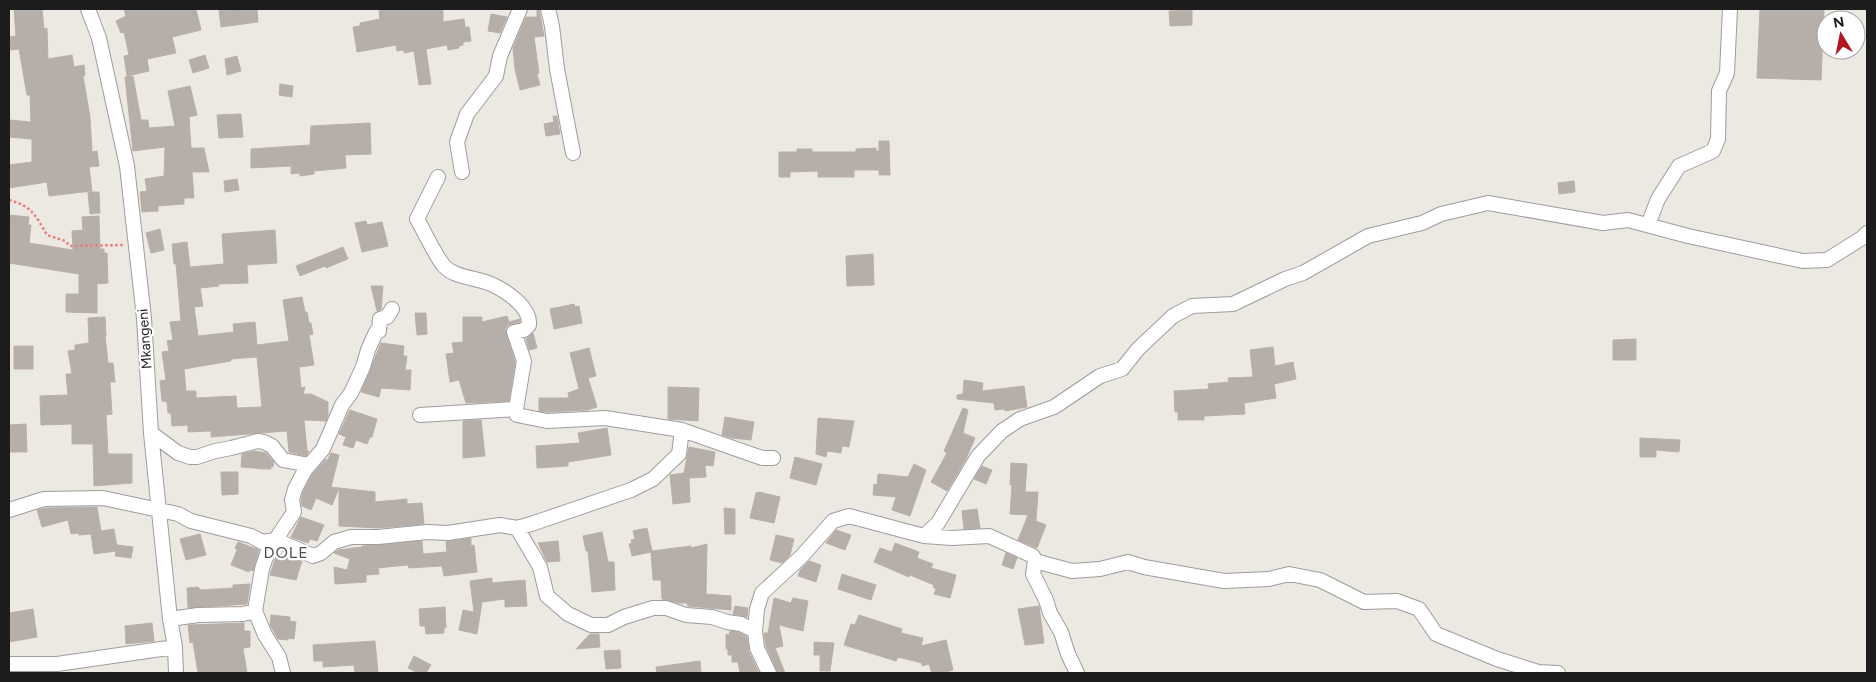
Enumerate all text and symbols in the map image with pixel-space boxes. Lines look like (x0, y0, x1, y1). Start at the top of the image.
north arrow (1816, 10, 1866, 60)
text: N (1832, 13, 1846, 32)
street label: Mkangeni (134, 308, 156, 370)
district label: DOLE (263, 543, 309, 562)

